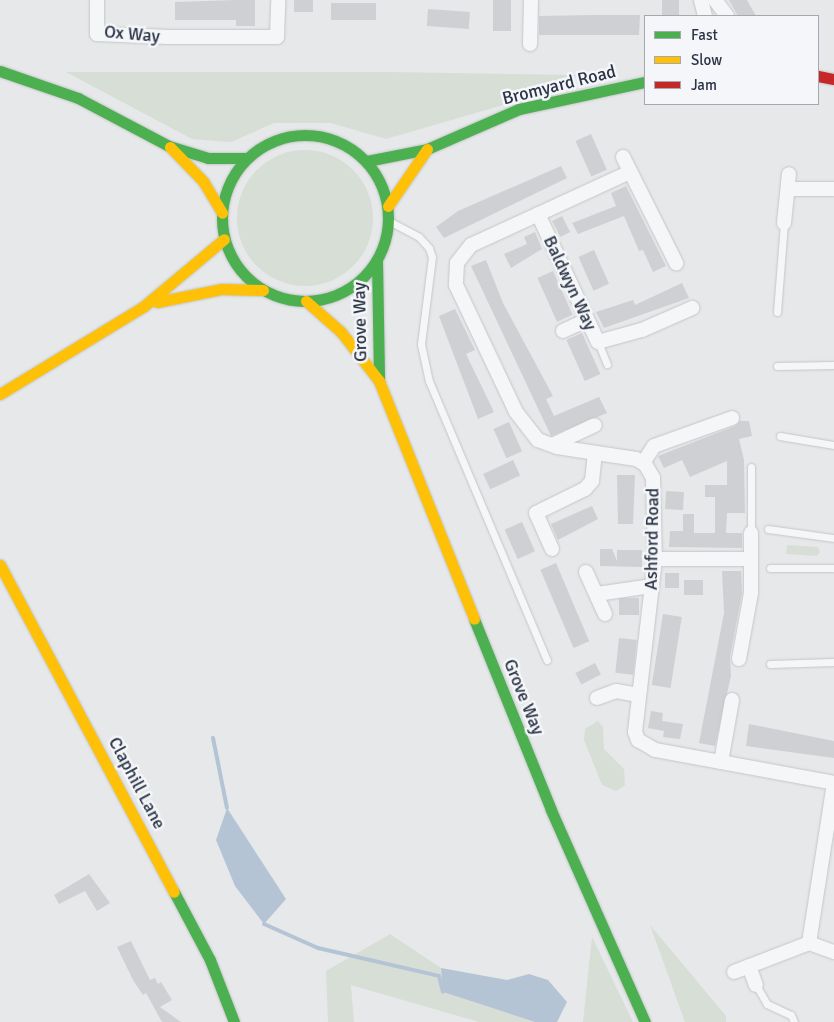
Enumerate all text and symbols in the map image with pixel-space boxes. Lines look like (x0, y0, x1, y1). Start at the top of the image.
legend (644, 15, 819, 105)
street label: Ox Way (103, 21, 161, 47)
text: Fast (691, 26, 718, 44)
text: Slow (691, 51, 722, 69)
street label: Bromyard Road (500, 60, 618, 110)
text: Jam (691, 76, 717, 94)
street label: Baldwyn Way (539, 232, 601, 334)
street label: Grove Way (349, 282, 371, 362)
street label: Ashford Road (640, 488, 664, 590)
street label: Grove Way (499, 656, 549, 738)
street label: Claphill Lane (104, 733, 170, 833)

